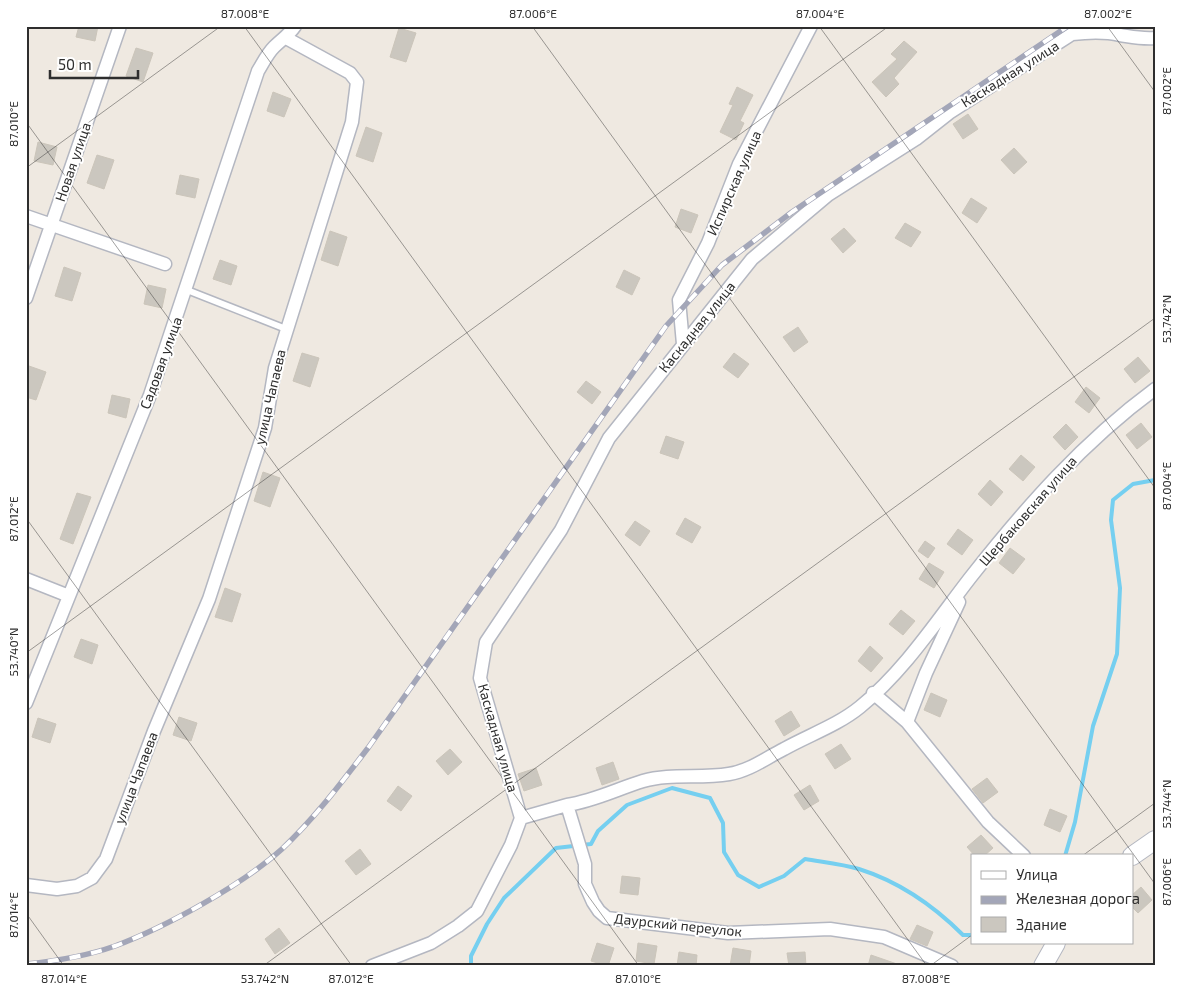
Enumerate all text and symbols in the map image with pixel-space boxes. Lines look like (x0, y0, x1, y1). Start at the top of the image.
text: 87.008°E (221, 6, 270, 20)
text: 87.006°E (509, 6, 557, 20)
text: 87.004°E (796, 6, 845, 20)
text: 87.002°E (1084, 6, 1132, 20)
street label: Каскадная улица (958, 37, 1062, 111)
scale bar (50, 48, 138, 80)
text: 50 m (58, 55, 92, 73)
text: 87.002°E (1159, 67, 1173, 115)
text: 87.010°E (6, 101, 20, 147)
street label: Новая улица (51, 120, 94, 204)
street label: Испирская улица (703, 128, 764, 238)
street label: Каскадная улица (655, 278, 739, 376)
text: 53.742°N (1159, 295, 1173, 343)
street label: Садовая улица (136, 314, 185, 411)
street label: улица Чапаева (250, 347, 289, 446)
street label: Щербаковская улица (975, 452, 1080, 569)
text: 87.004°E (1159, 461, 1173, 510)
text: 87.012°E (6, 496, 20, 542)
text: 53.740°N (6, 628, 20, 677)
street label: Каскадная улица (475, 682, 522, 794)
street label: улица Чапаева (110, 729, 161, 826)
text: 53.744°N (1159, 779, 1173, 829)
legend (971, 854, 1134, 944)
text: 87.006°E (1159, 858, 1173, 906)
text: Улица (1016, 865, 1058, 883)
text: Железная дорога (1016, 889, 1140, 907)
text: 87.014°E (6, 892, 20, 938)
street label: Даурский переулок (613, 909, 743, 940)
text: Здание (1016, 915, 1067, 933)
text: 87.014°E (41, 971, 87, 985)
text: 53.742°N (241, 971, 289, 985)
text: 87.012°E (328, 971, 374, 985)
text: 87.010°E (615, 971, 661, 985)
text: 87.008°E (902, 971, 951, 985)

